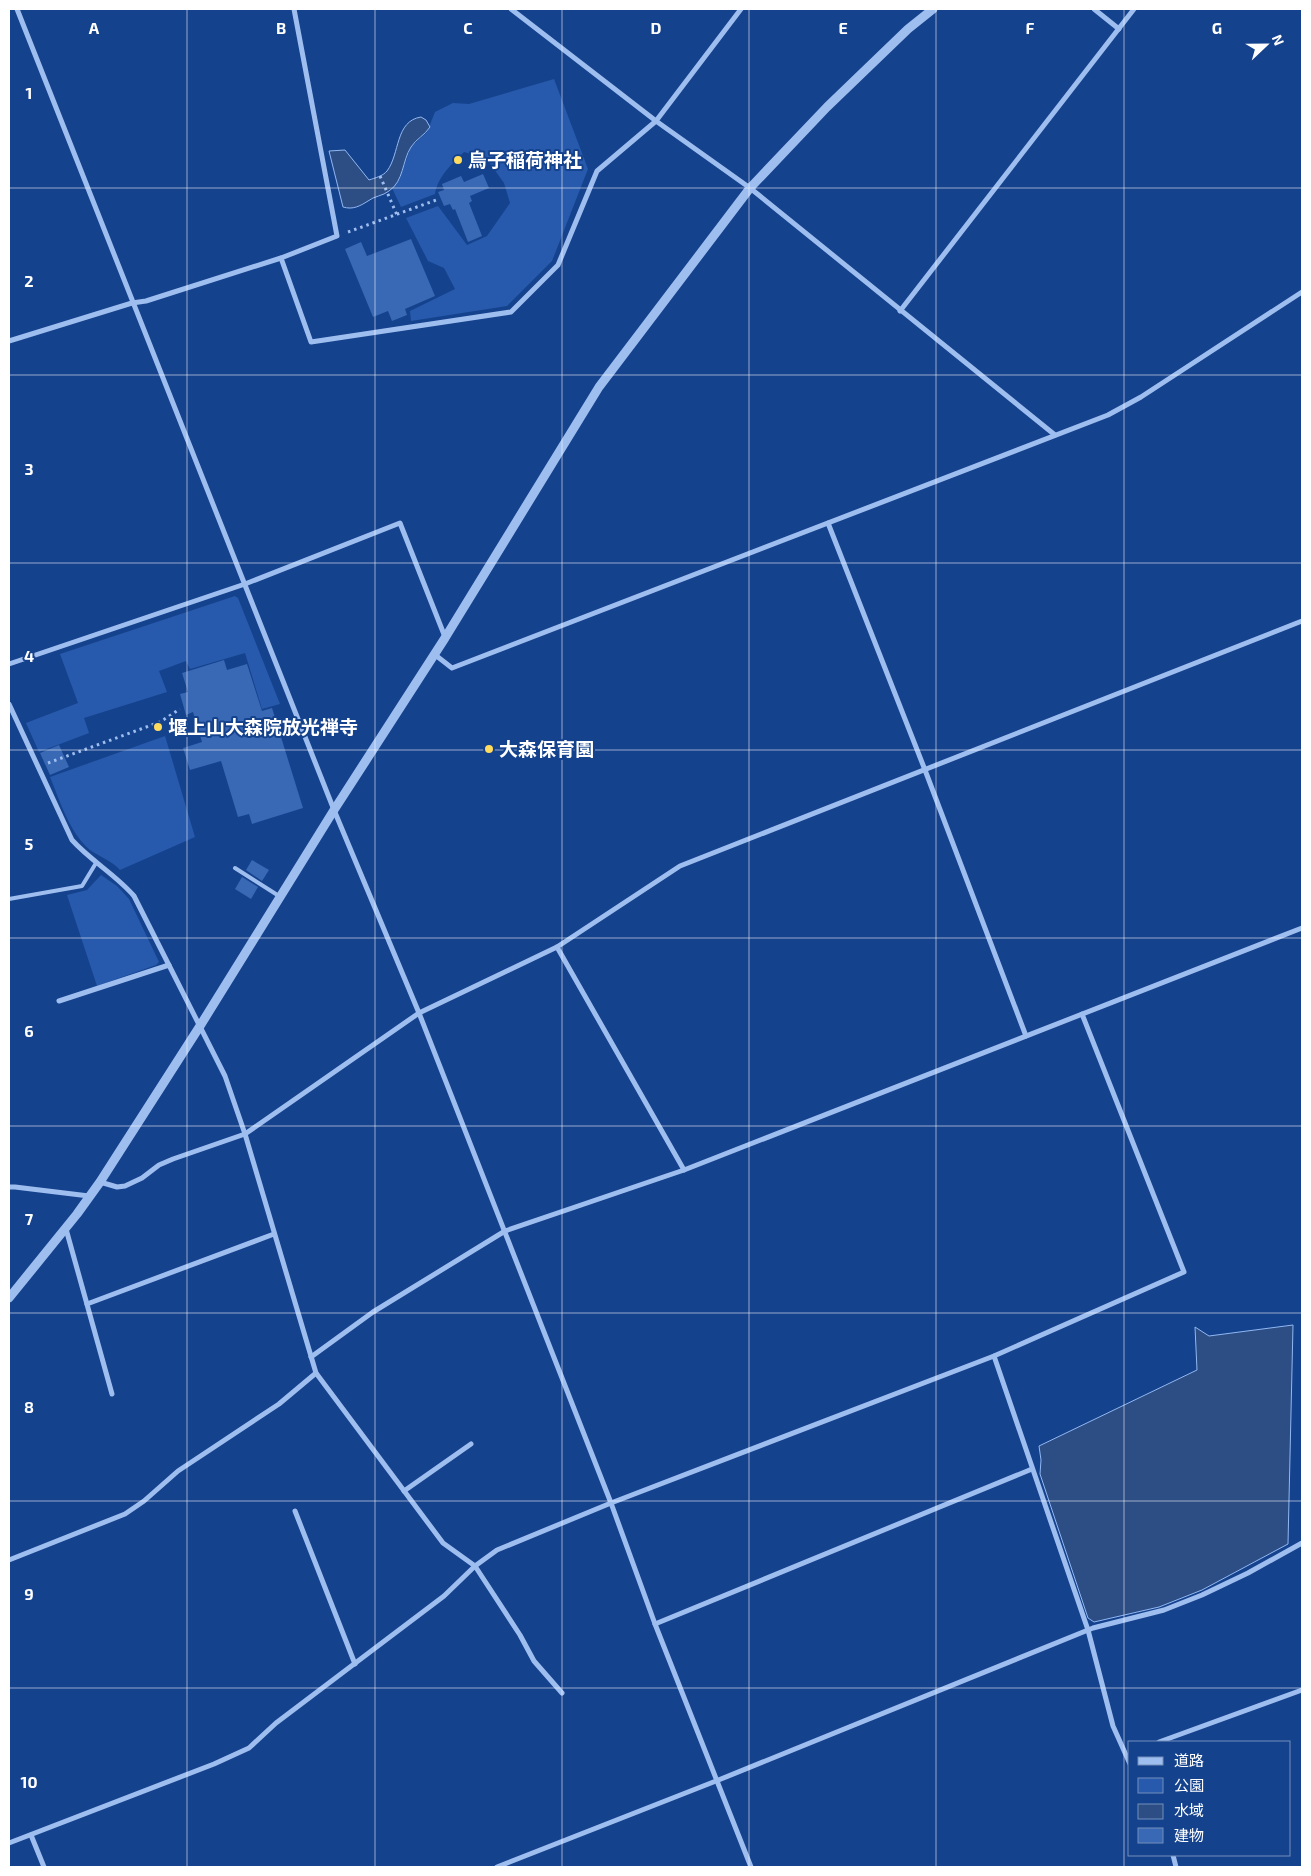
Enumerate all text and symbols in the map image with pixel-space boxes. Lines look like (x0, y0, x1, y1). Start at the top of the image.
text: A (89, 18, 100, 37)
text: B (276, 18, 286, 37)
text: C (463, 18, 473, 37)
text: D (651, 18, 662, 37)
text: E (838, 18, 848, 37)
text: F (1026, 18, 1035, 37)
text: G (1212, 18, 1222, 37)
north arrow (1241, 20, 1291, 70)
text: N (1269, 32, 1288, 48)
text: 1 (26, 83, 32, 102)
place label: 烏子稲荷神社 (468, 148, 582, 171)
marker: 烏子稲荷神社 (452, 154, 464, 166)
text: 2 (24, 271, 34, 290)
text: 3 (24, 459, 34, 478)
text: 4 (24, 646, 34, 665)
place label: 堰上山大森院放光禅寺 (168, 715, 358, 738)
marker: 堰上山大森院放光禅寺 (152, 721, 164, 733)
place label: 大森保育園 (499, 737, 594, 760)
marker: 大森保育園 (483, 743, 495, 755)
text: 5 (25, 834, 34, 853)
text: 6 (24, 1021, 34, 1040)
text: 7 (25, 1209, 34, 1228)
text: 8 (24, 1397, 34, 1416)
text: 9 (24, 1584, 34, 1603)
legend (1128, 1741, 1291, 1856)
text: 道路 (1174, 1751, 1204, 1769)
text: 10 (20, 1772, 38, 1791)
text: 公園 (1174, 1776, 1204, 1794)
text: 水域 (1174, 1801, 1204, 1819)
text: 建物 (1174, 1826, 1204, 1844)

